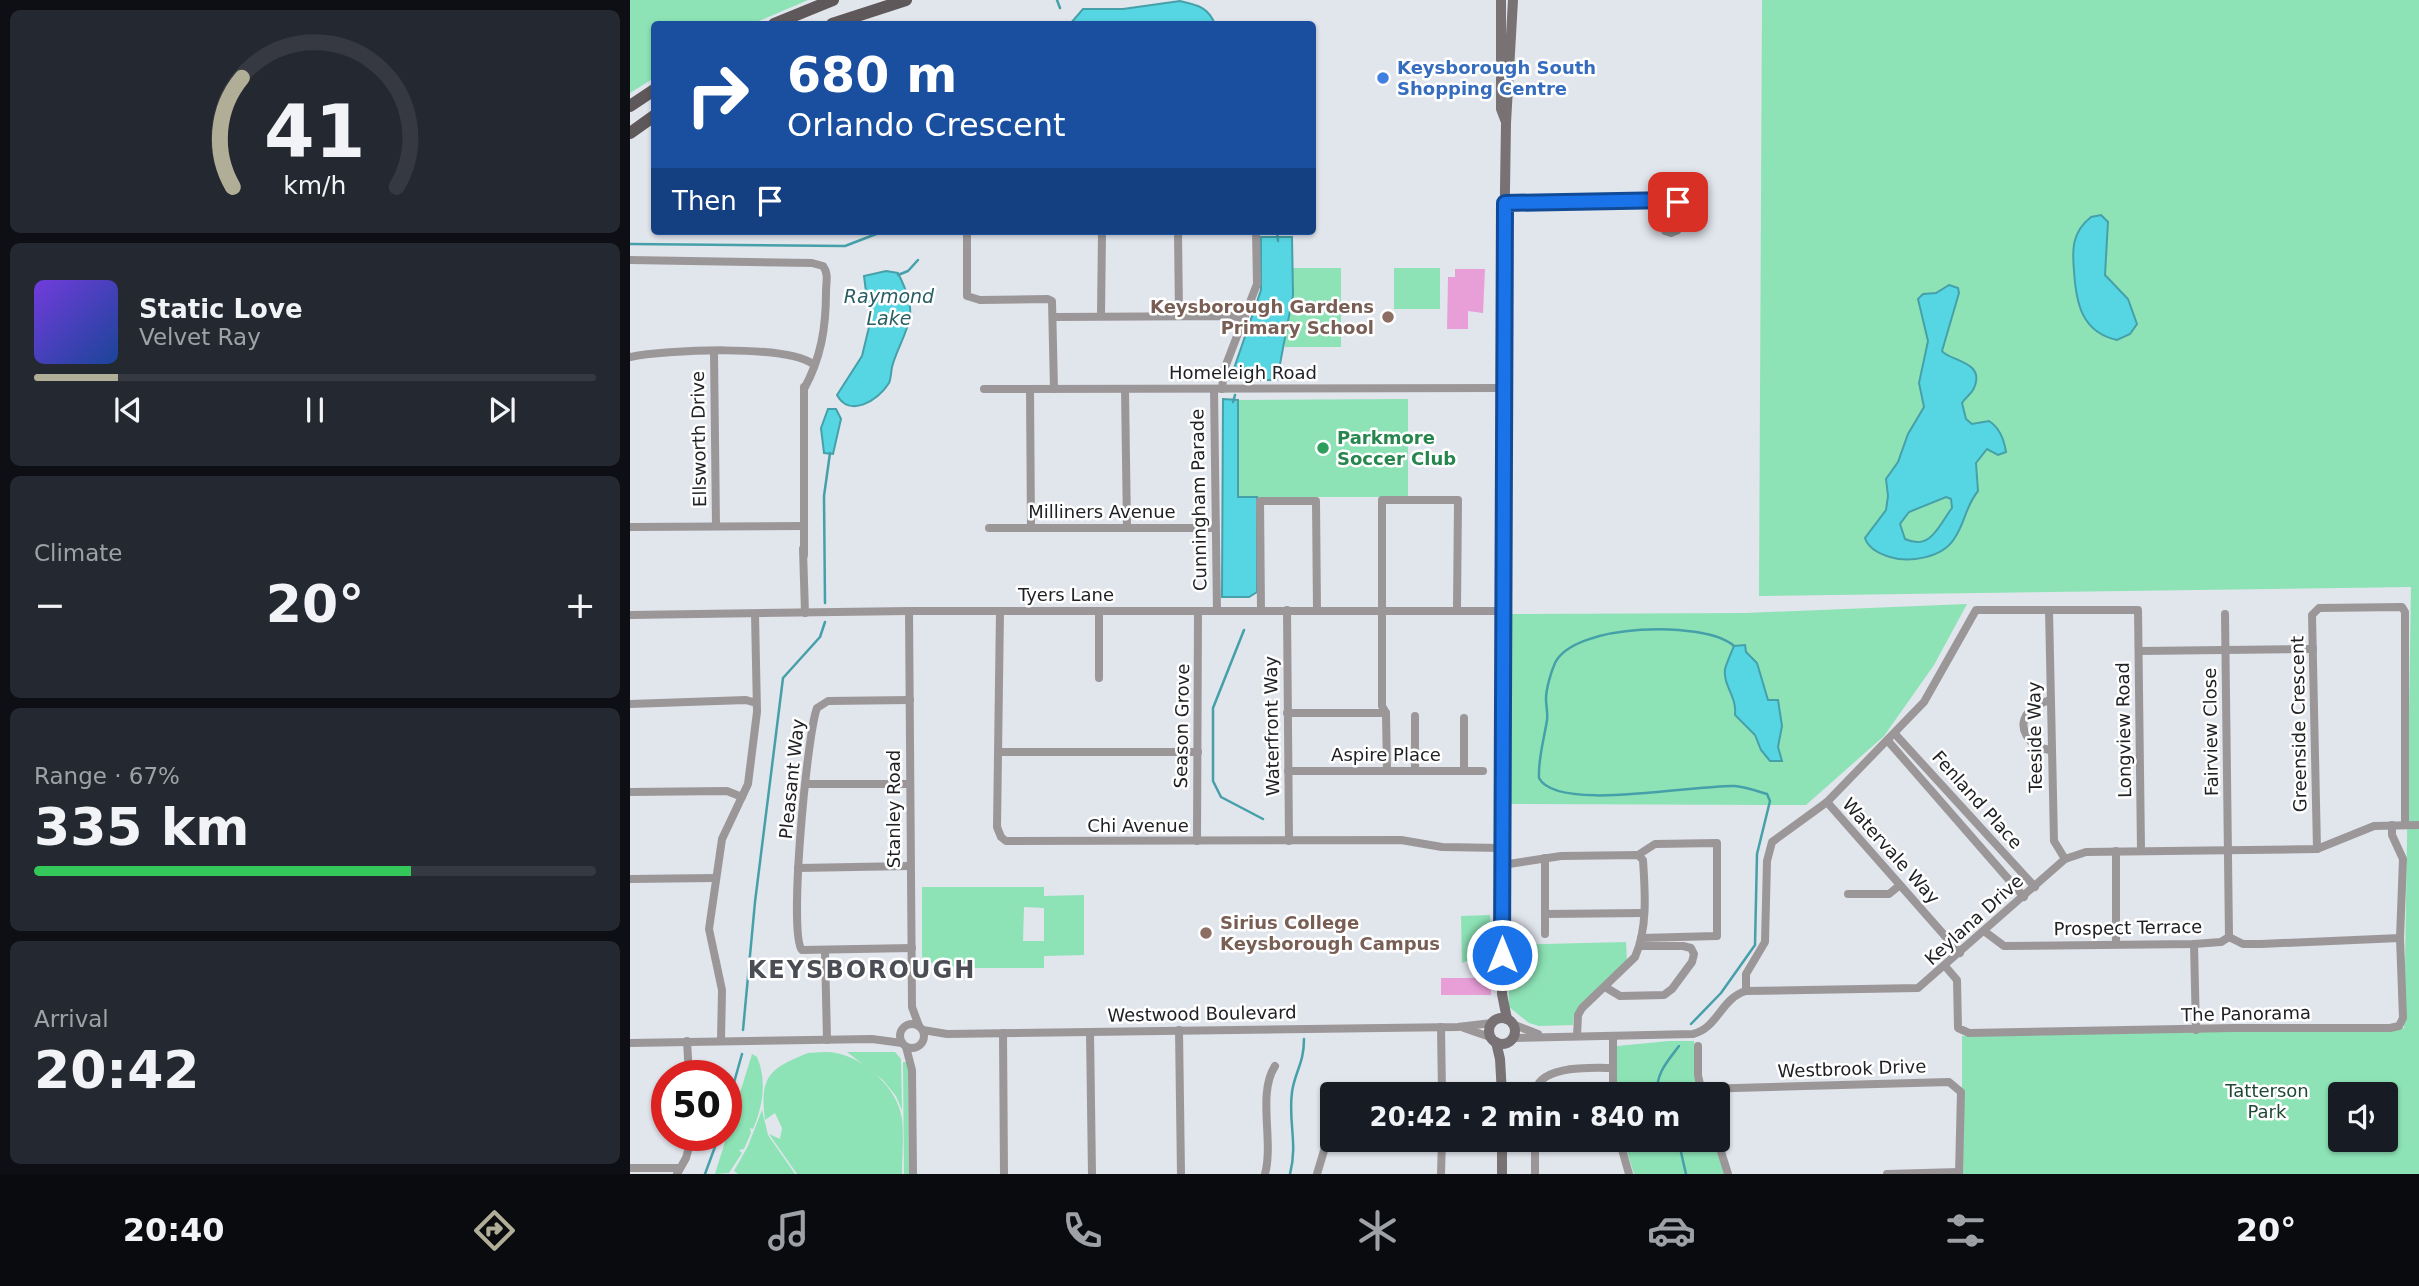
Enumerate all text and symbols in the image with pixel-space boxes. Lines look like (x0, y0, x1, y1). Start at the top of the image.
text: 680 m (787, 47, 957, 104)
icon: right (672, 49, 763, 140)
place label: Keysborough South Shopping Centre (1397, 57, 1596, 99)
marker: Keysborough South Shopping Centre (1375, 70, 1391, 86)
text: 41 (264, 90, 366, 175)
text: Orlando Crescent (787, 106, 1065, 144)
text: km/h (283, 171, 347, 200)
pin (1648, 172, 1708, 232)
icon: arrive (751, 182, 789, 220)
icon: arrive (1659, 183, 1697, 221)
text: Then (672, 186, 737, 216)
water label: Raymond Lake (844, 285, 935, 329)
text: Static Love (139, 294, 303, 324)
place label: Keysborough Gardens Primary School (1150, 296, 1374, 338)
marker: Keysborough Gardens Primary School (1380, 309, 1396, 325)
text: Velvet Ray (139, 324, 261, 350)
street label: Homeleigh Road (1169, 362, 1317, 383)
street label: Ellsworth Drive (687, 371, 710, 507)
icon: previous (109, 391, 147, 429)
icon: pause (296, 391, 334, 429)
icon: next (483, 391, 521, 429)
street label: Cunningham Parade (1186, 409, 1211, 591)
place label: Parkmore Soccer Club (1337, 427, 1456, 469)
marker: Parkmore Soccer Club (1315, 440, 1331, 456)
street label: Milliners Avenue (1028, 501, 1176, 522)
text: Climate (34, 540, 123, 566)
text: 20° (266, 574, 364, 634)
text: − (34, 583, 66, 627)
text: + (564, 583, 596, 627)
street label: Tyers Lane (1017, 584, 1114, 605)
street label: Greenside Crescent (2286, 636, 2311, 812)
street label: Waterfront Way (1260, 655, 1283, 796)
street label: Longview Road (2112, 662, 2135, 798)
street label: Season Grove (1170, 663, 1193, 789)
street label: Fairview Close (2199, 668, 2222, 796)
street label: Teeside Way (2023, 681, 2046, 794)
street label: Pleasant Way (775, 717, 808, 840)
street label: Aspire Place (1331, 744, 1441, 765)
street label: Fenland Place (1928, 746, 2027, 853)
street label: Stanley Road (883, 750, 904, 868)
text: Range · 67% (34, 763, 180, 789)
street label: Watervale Way (1838, 793, 1945, 908)
text: 335 km (34, 797, 249, 857)
street label: Chi Avenue (1087, 815, 1189, 836)
street label: Keylana Drive (1920, 870, 2027, 969)
place label: Sirius College Keysborough Campus (1220, 912, 1440, 954)
street label: Prospect Terrace (2054, 916, 2202, 939)
position arrow (1465, 918, 1539, 992)
marker: Sirius College Keysborough Campus (1198, 925, 1214, 941)
district label: KEYSBOROUGH (748, 956, 976, 984)
street label: Westwood Boulevard (1107, 1001, 1297, 1026)
street label: The Panorama (2180, 1002, 2311, 1025)
text: Arrival (34, 1006, 109, 1032)
text: 20:42 (34, 1040, 200, 1100)
street label: Westbrook Drive (1777, 1055, 1927, 1082)
speed limit sign: 50 (651, 1060, 742, 1151)
park label: Tatterson Park (2224, 1080, 2309, 1122)
map controls (2328, 1082, 2398, 1152)
button: sound (2328, 1082, 2398, 1152)
text: 20:42 · 2 min · 840 m (1370, 1102, 1680, 1132)
icon: directions (470, 1206, 519, 1255)
icon: music (764, 1206, 813, 1255)
icon: phone (1058, 1206, 1107, 1255)
icon: climate (1353, 1206, 1402, 1255)
icon: car (1647, 1206, 1696, 1255)
icon: filters (1941, 1206, 1990, 1255)
text: 20:40 (123, 1211, 225, 1249)
text: 20° (2236, 1211, 2296, 1249)

